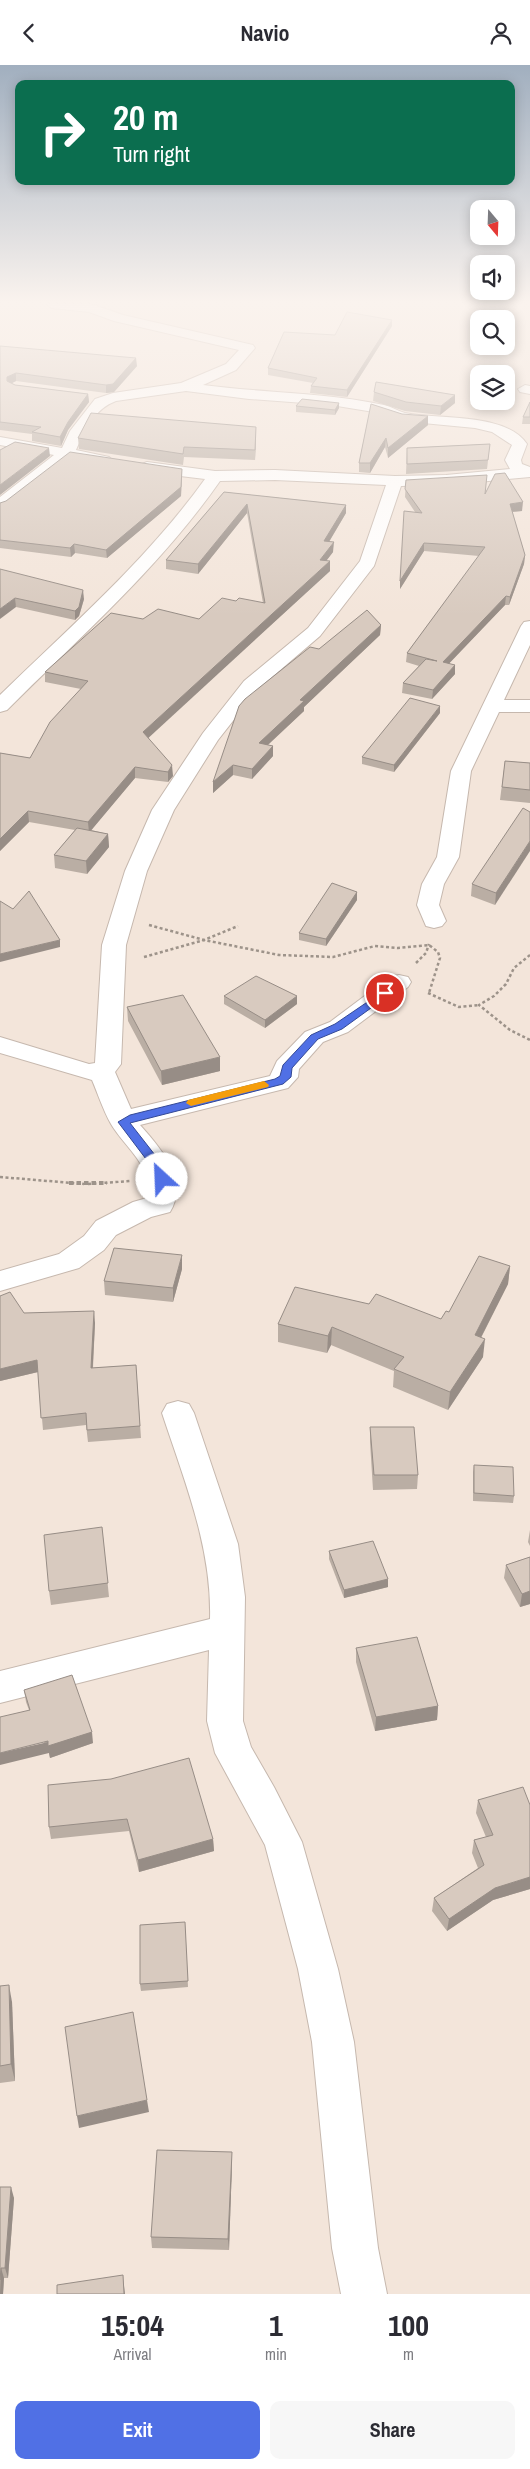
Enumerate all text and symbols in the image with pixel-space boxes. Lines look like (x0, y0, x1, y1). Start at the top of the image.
text: Navio (240, 18, 290, 48)
icon: back (15, 19, 43, 47)
icon: person (487, 19, 515, 47)
text: 20 m (113, 94, 178, 141)
icon: right (30, 100, 95, 165)
text: Turn right (113, 139, 190, 169)
north arrow (470, 200, 515, 245)
map controls (470, 200, 515, 410)
button: sound (470, 255, 515, 300)
button: search (470, 310, 515, 355)
button: layers (470, 365, 515, 410)
pin (364, 972, 406, 1014)
icon: arrive (371, 979, 399, 1007)
position arrow (135, 1152, 187, 1204)
text: 15:04 (101, 2305, 164, 2345)
text: 1 (269, 2305, 283, 2345)
text: 100 (388, 2305, 429, 2345)
text: Arrival (114, 2343, 151, 2365)
text: min (265, 2343, 287, 2365)
text: m (403, 2343, 414, 2365)
button: Exit (15, 2401, 260, 2459)
button: Share (270, 2401, 515, 2459)

